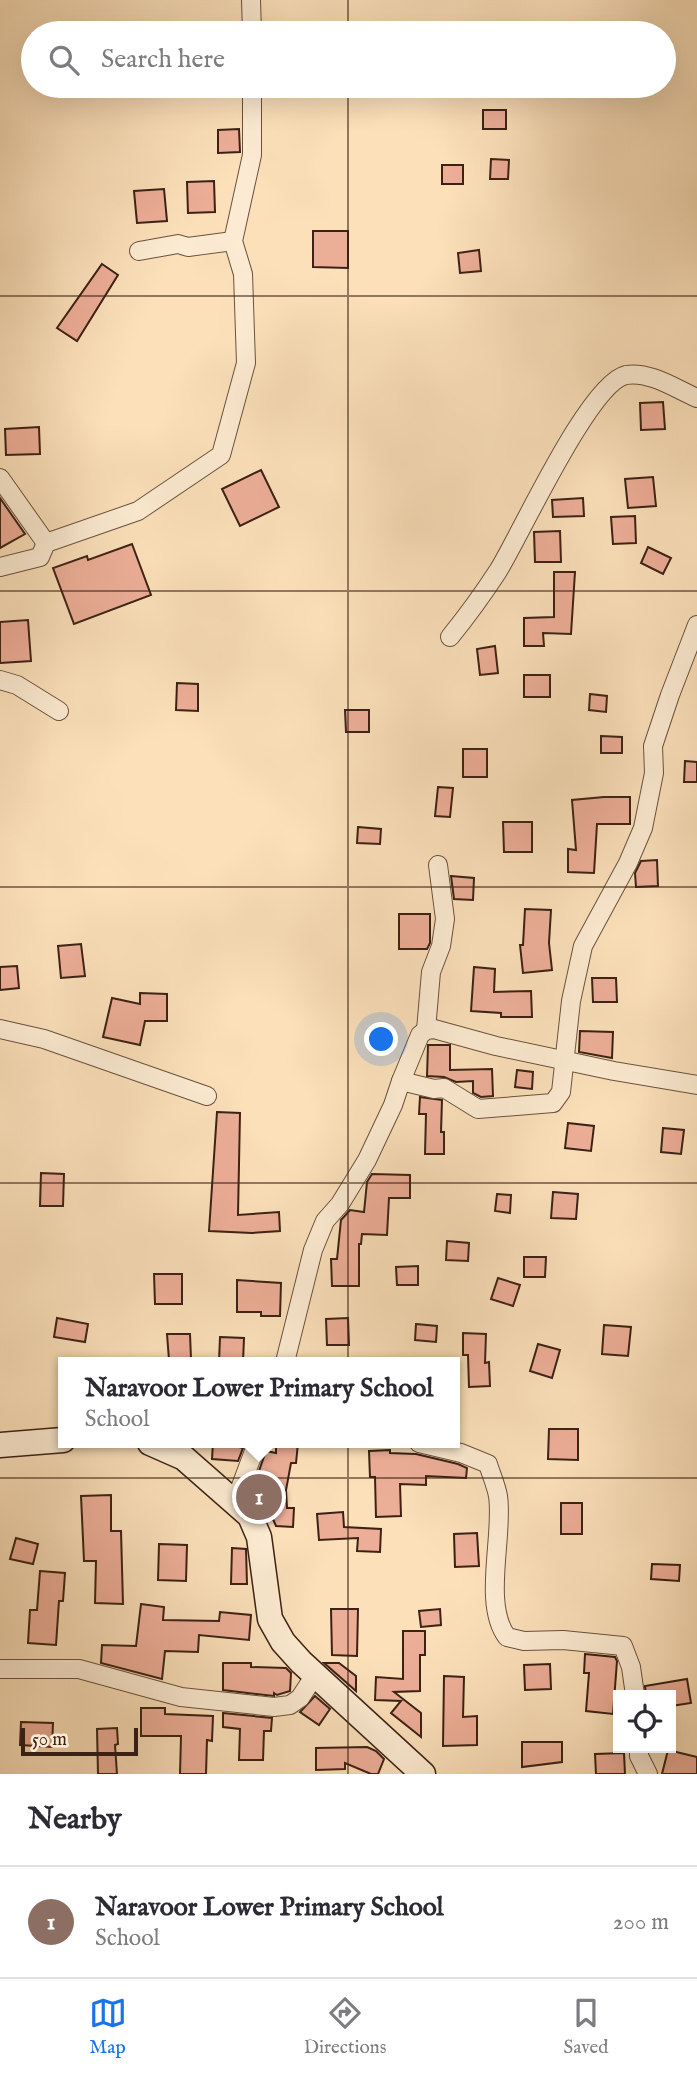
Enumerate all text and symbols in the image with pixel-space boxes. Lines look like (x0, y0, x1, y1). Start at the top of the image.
search box (21, 21, 676, 98)
icon: search (45, 41, 83, 79)
text: Search here (101, 43, 225, 76)
your location (364, 1022, 398, 1056)
popup (58, 1357, 460, 1448)
text: Naravoor Lower Primary School (85, 1372, 433, 1405)
text: School (85, 1405, 149, 1434)
pin: 1 (236, 1471, 282, 1523)
map controls (613, 1690, 676, 1753)
button: locate (613, 1690, 676, 1753)
scale bar (21, 1725, 138, 1757)
text: 50 m (32, 1728, 67, 1752)
text: Nearby (28, 1801, 121, 1839)
text: Naravoor Lower Primary School (95, 1891, 444, 1924)
text: 1 (47, 1908, 55, 1937)
text: 200 m (613, 1908, 669, 1937)
text: School (95, 1924, 160, 1953)
tab: Map (89, 1994, 127, 2060)
tab: Directions (304, 1994, 386, 2060)
tab: Saved (563, 1994, 608, 2060)

